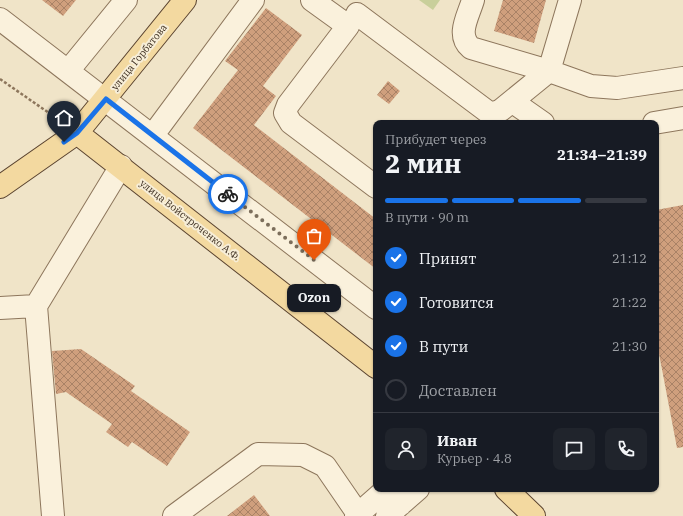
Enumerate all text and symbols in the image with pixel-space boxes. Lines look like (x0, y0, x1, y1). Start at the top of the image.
street label: улица Горбатова (108, 21, 170, 93)
pin (47, 101, 81, 142)
icon: home (53, 107, 75, 129)
text: Прибудет через (385, 131, 487, 148)
text: 21:34–21:39 (557, 145, 647, 164)
text: 2 мин (385, 146, 461, 180)
courier (208, 174, 248, 214)
street label: улица Войстроченко А.Ф. (137, 177, 243, 263)
icon: bike (217, 183, 239, 205)
text: В пути · 90 m (385, 209, 469, 226)
pin (297, 219, 331, 260)
icon: bag (303, 225, 325, 247)
icon: check (385, 247, 407, 269)
text: Принят (419, 249, 476, 268)
text: 21:12 (612, 250, 647, 267)
callout: Ozon (287, 284, 341, 312)
text: Ozon (298, 289, 330, 306)
icon: check (385, 291, 407, 313)
text: Готовится (419, 293, 494, 312)
text: 21:22 (612, 294, 647, 311)
icon: check (385, 335, 407, 357)
text: В пути (419, 337, 468, 356)
text: 21:30 (612, 338, 647, 355)
text: Доставлен (419, 381, 497, 400)
button: person (385, 428, 427, 470)
button: chat (553, 428, 595, 470)
button: phone (605, 428, 647, 470)
text: Иван (437, 431, 477, 450)
text: Курьер · 4.8 (437, 450, 512, 467)

